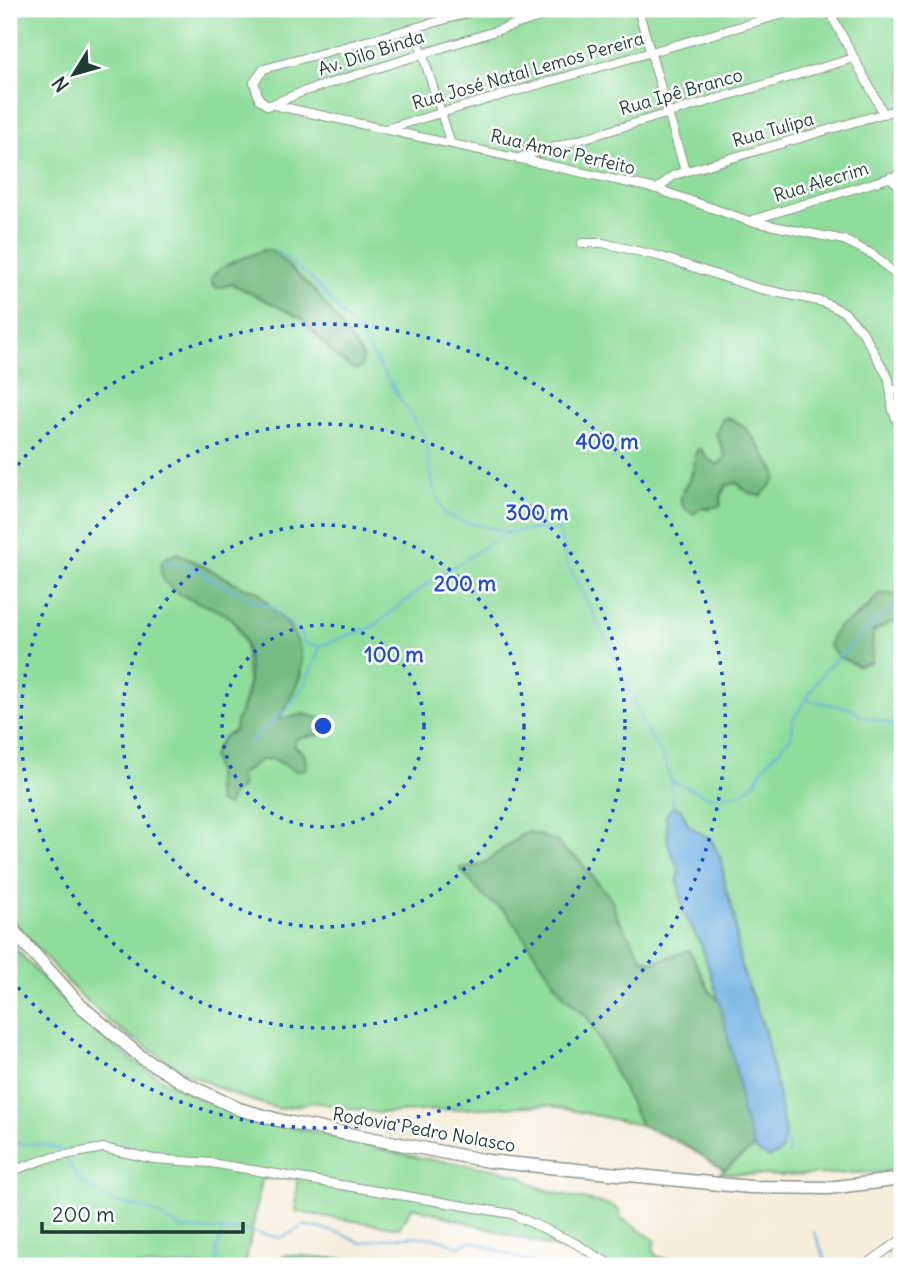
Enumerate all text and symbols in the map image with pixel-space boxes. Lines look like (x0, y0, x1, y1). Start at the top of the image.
street label: Av. Dilo Binda (315, 25, 427, 80)
street label: Rua José Natal Lemos Pereira (409, 26, 646, 115)
north arrow (38, 38, 108, 108)
street label: Rua Ipê Branco (617, 63, 745, 120)
text: N (47, 72, 74, 97)
street label: Rua Tulipa (729, 107, 816, 152)
street label: Rua Amor Perfeito (488, 124, 638, 179)
street label: Rua Alecrim (771, 156, 871, 207)
text: 400 m (575, 428, 639, 455)
text: 300 m (506, 499, 569, 526)
text: 200 m (434, 570, 497, 597)
text: 100 m (364, 641, 424, 668)
centre of rings (311, 714, 335, 738)
street label: Rodovia Pedro Nolasco (331, 1102, 517, 1157)
scale bar (42, 1191, 243, 1235)
text: 200 m (52, 1201, 115, 1228)

